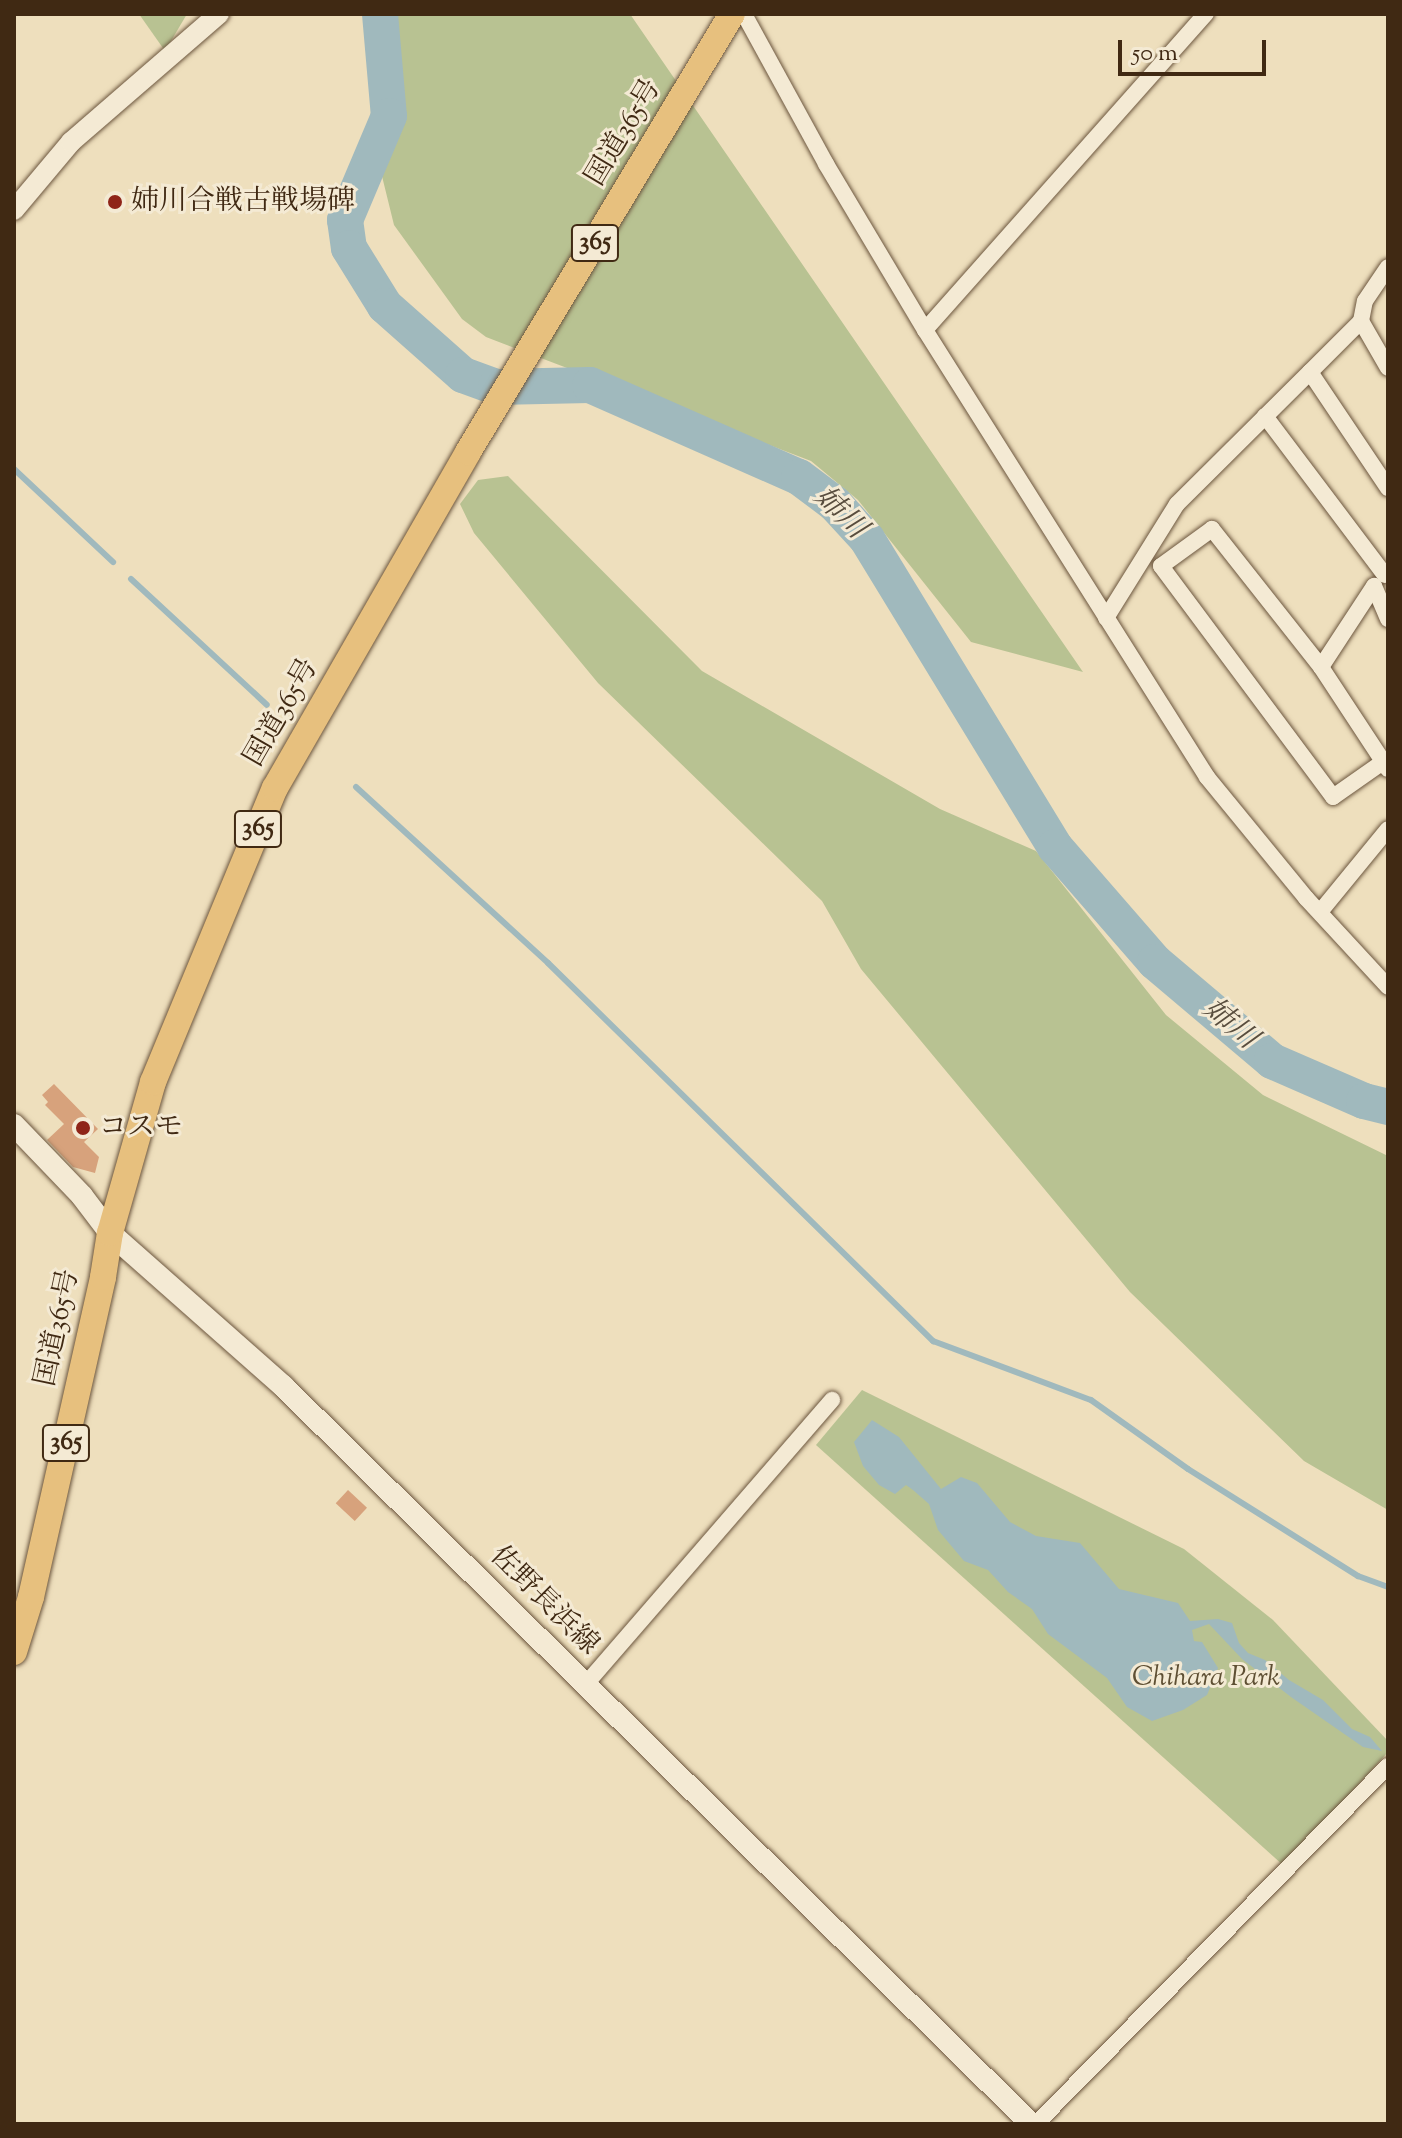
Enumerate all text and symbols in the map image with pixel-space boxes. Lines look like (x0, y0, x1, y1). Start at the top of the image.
scale bar (1122, 24, 1270, 74)
text: 50 m (1132, 37, 1178, 71)
street label: 国道365号 (579, 74, 669, 192)
place label: 姉川合戦古戦場碑 (131, 185, 355, 219)
marker: 姉川合戦古戦場碑 (106, 193, 124, 211)
road number: 365 (569, 221, 621, 265)
water label: 姉川 (805, 480, 873, 548)
street label: 国道365号 (238, 653, 326, 773)
road number: 365 (232, 807, 284, 851)
water label: 姉川 (1194, 992, 1264, 1058)
place label: コスモ (99, 1111, 183, 1145)
marker: コスモ (74, 1119, 92, 1137)
street label: 国道365号 (29, 1267, 87, 1389)
road number: 365 (40, 1421, 92, 1465)
street label: 佐野長浜線 (483, 1540, 605, 1662)
park label: Chihara Park (1132, 1661, 1280, 1695)

